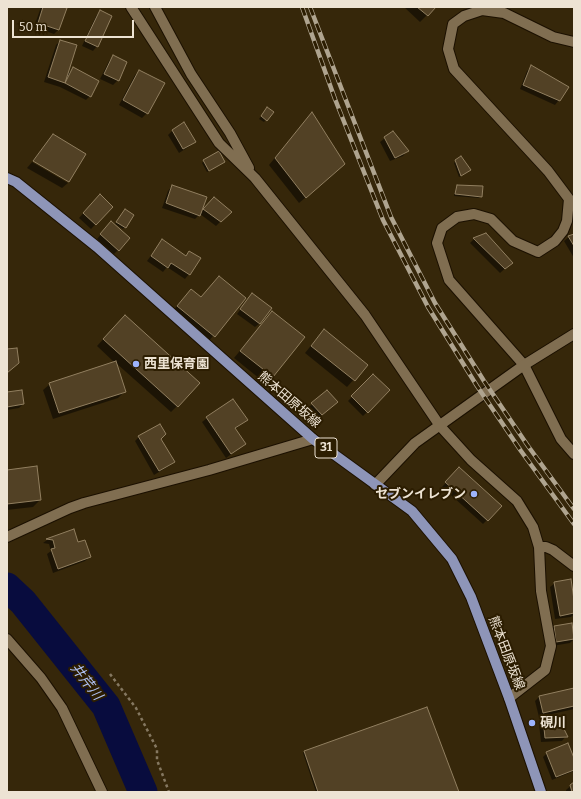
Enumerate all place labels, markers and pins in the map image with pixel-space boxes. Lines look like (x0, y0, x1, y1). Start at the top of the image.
place label: 西里保育園 (144, 356, 209, 372)
marker: 西里保育園 (131, 359, 141, 369)
place label: セブンイレブン (375, 486, 466, 502)
marker: セブンイレブン (469, 489, 479, 499)
place label: 硯川 (540, 715, 566, 731)
marker: 硯川 (527, 718, 537, 728)

